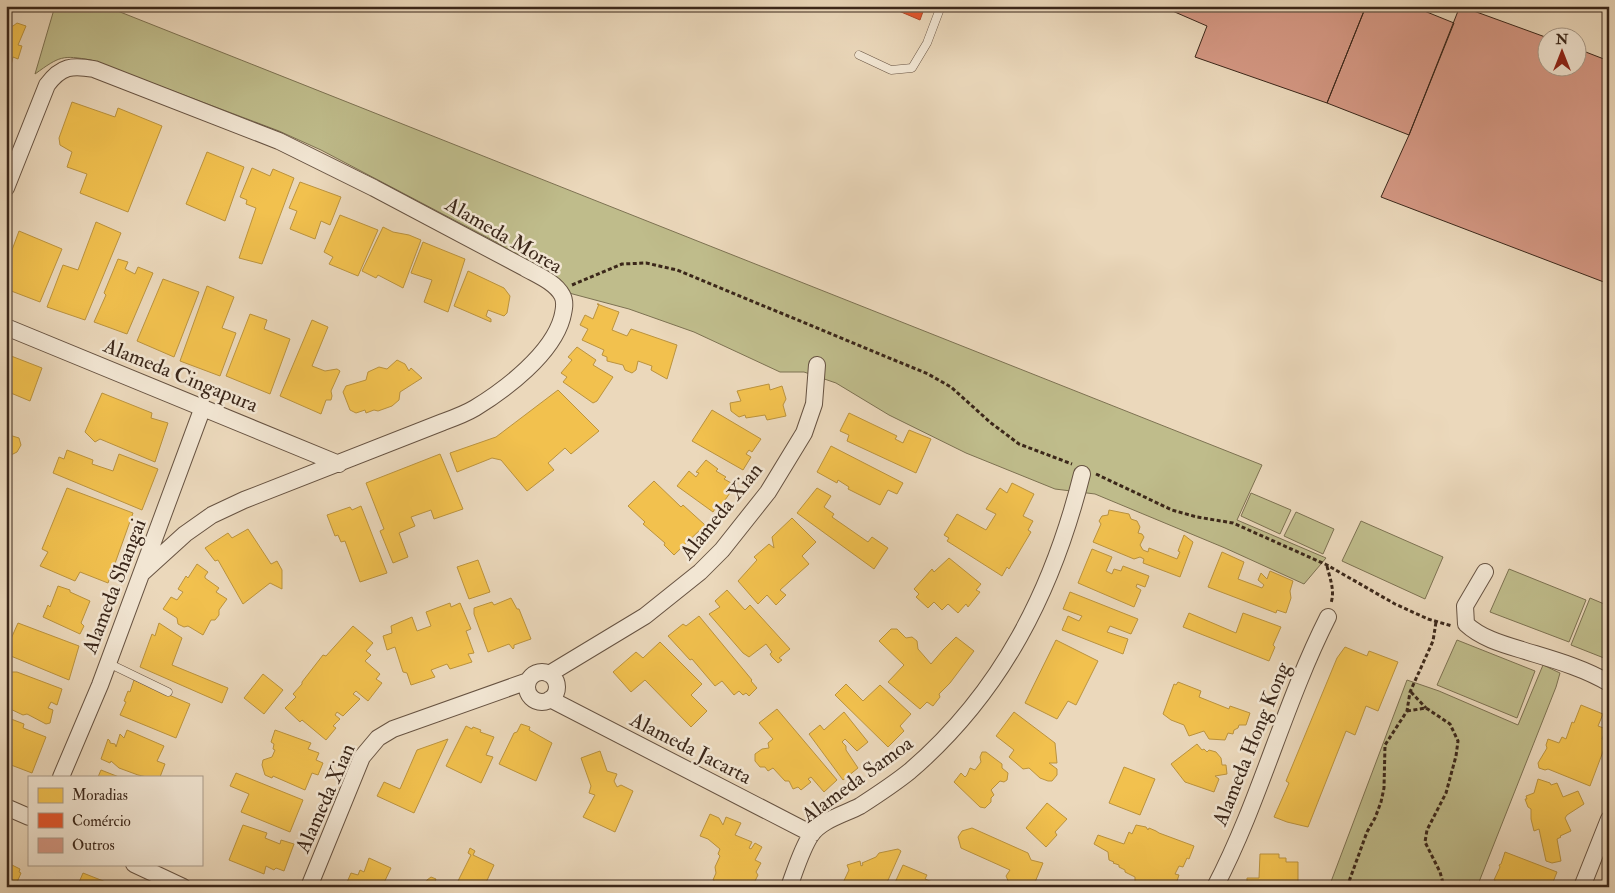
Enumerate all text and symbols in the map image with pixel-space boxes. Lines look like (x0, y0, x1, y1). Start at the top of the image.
north arrow (1538, 28, 1588, 78)
text: N (1555, 31, 1569, 48)
street label: Alameda Morea (439, 191, 568, 280)
street label: Alameda Cingapura (99, 332, 262, 419)
street label: Alameda Xian (673, 457, 769, 566)
street label: Alameda Shangai (76, 514, 153, 658)
street label: Alameda Hong Kong (1206, 658, 1297, 831)
street label: Alameda Jacarta (625, 706, 756, 791)
street label: Alameda Samoa (796, 730, 919, 829)
street label: Alameda Xian (289, 739, 362, 858)
legend (28, 776, 202, 866)
text: Moradias (72, 786, 128, 805)
text: Comércio (72, 812, 131, 831)
text: Outros (72, 836, 115, 855)

